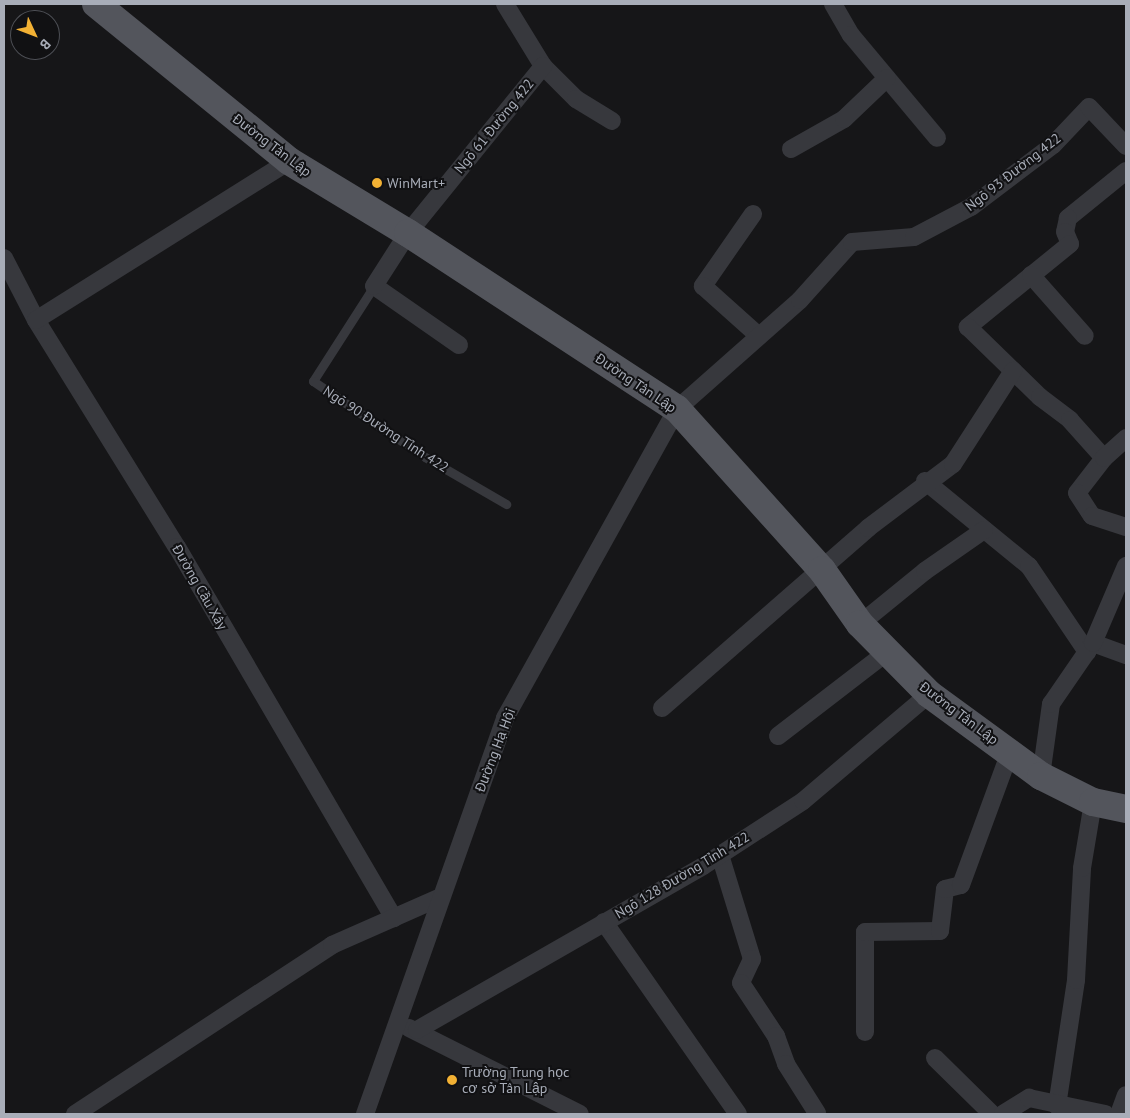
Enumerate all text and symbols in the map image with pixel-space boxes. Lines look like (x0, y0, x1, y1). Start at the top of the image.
north arrow (10, 10, 60, 60)
text: B (36, 35, 55, 54)
street label: Ngõ 61 Đường 422 (451, 75, 537, 177)
street label: Đường Tân Lập (229, 110, 315, 180)
street label: Ngõ 93 Đường 422 (962, 129, 1064, 215)
place label: WinMart+ (387, 175, 445, 191)
marker: WinMart+ (371, 177, 383, 189)
street label: Đường Tân Lập (592, 350, 680, 416)
street label: Ngõ 90 Đường Tỉnh 422 (320, 382, 452, 476)
street label: Đường Cầu Xây (169, 541, 231, 633)
street label: Đường Tân Lập (916, 678, 1002, 748)
street label: Đường Hạ Hội (471, 706, 519, 794)
street label: Ngõ 128 Đường Tỉnh 422 (612, 828, 752, 922)
place label: Trường Trung học cơ sở Tân Lập (462, 1064, 570, 1096)
marker: Trường Trung học cơ sở Tân Lập (446, 1074, 458, 1086)

